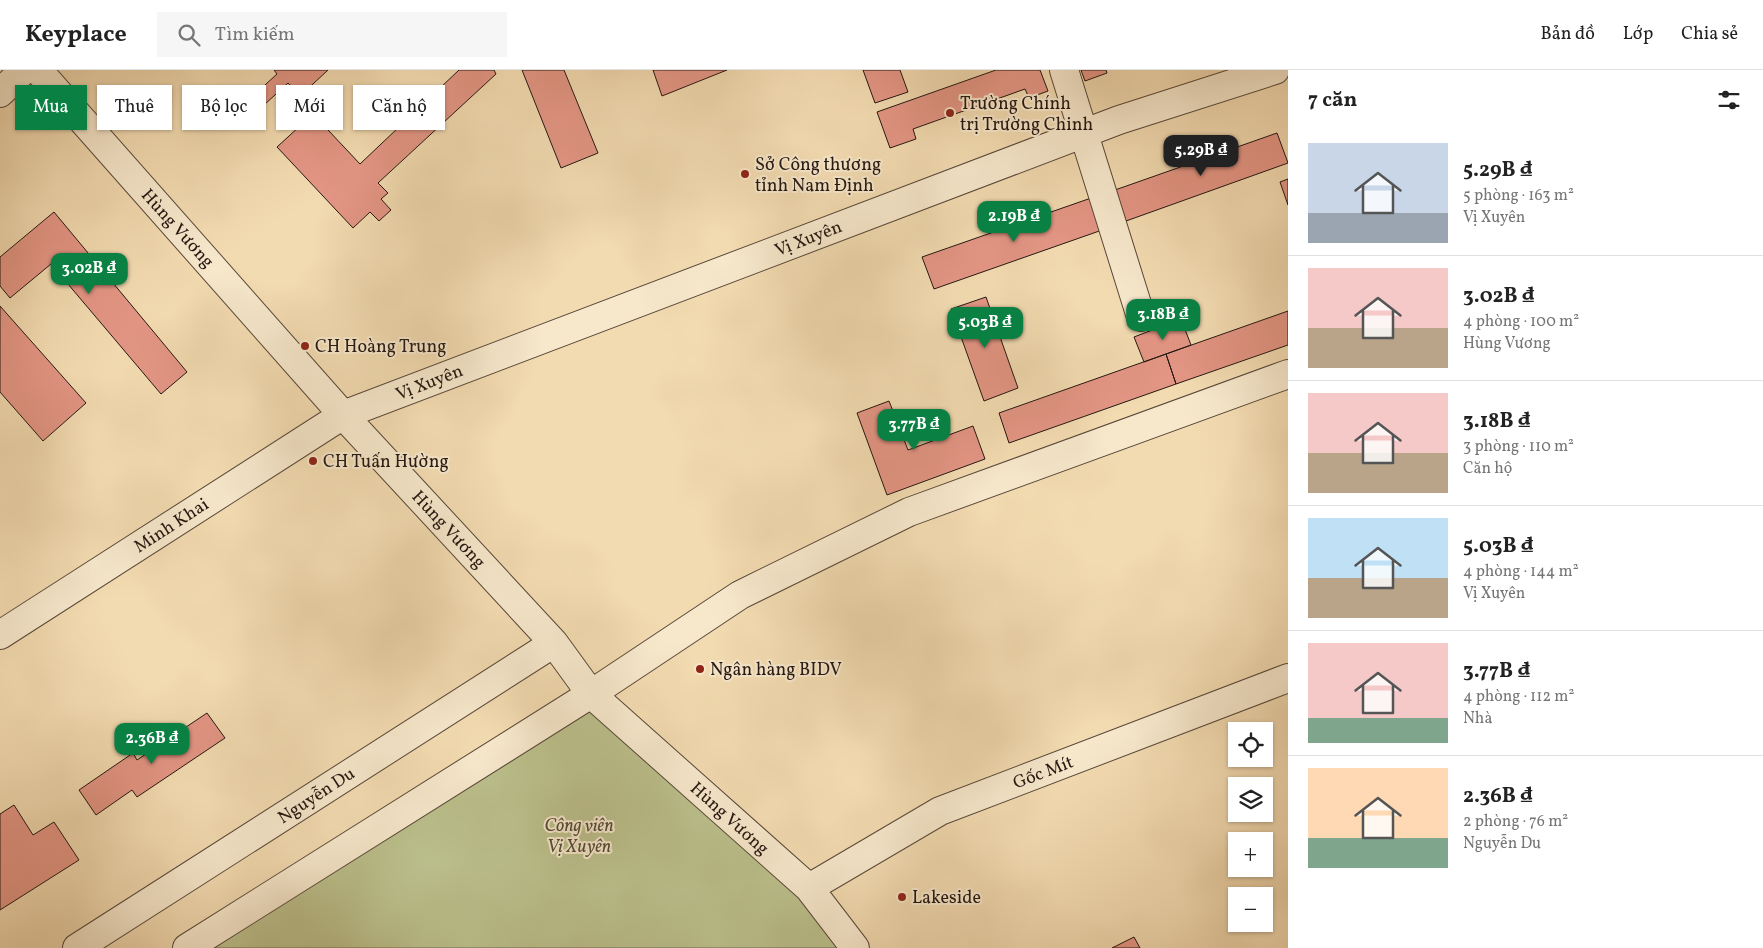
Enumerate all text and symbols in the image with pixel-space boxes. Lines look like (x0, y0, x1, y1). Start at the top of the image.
search box (157, 12, 507, 57)
text: Keyplace (25, 18, 127, 52)
icon: search (175, 21, 203, 49)
text: Tìm kiếm (215, 22, 295, 48)
text: Bản đồ (1541, 22, 1595, 47)
text: Lớp (1623, 22, 1653, 47)
text: Chia sẻ (1681, 22, 1738, 47)
chip: Mua (15, 85, 87, 130)
chip: Thuê (97, 85, 172, 130)
chip: Bộ lọc (182, 85, 266, 130)
chip: Mới (276, 85, 343, 130)
chip: Căn hộ (353, 85, 445, 130)
text: 7 căn (1308, 86, 1357, 115)
icon: filters (1715, 86, 1743, 114)
place label: Trường Chính trị Trường Chinh (960, 92, 1094, 138)
marker: Trường Chính trị Trường Chinh (944, 107, 956, 119)
pin: 5.29B ₫ (1155, 134, 1247, 177)
text: 5.29B ₫ (1175, 140, 1227, 162)
place label: Sở Công thương tỉnh Nam Định (755, 153, 881, 199)
text: 5.29B ₫ (1463, 156, 1533, 185)
icon: home (1348, 163, 1408, 223)
marker: Sở Công thương tỉnh Nam Định (739, 168, 751, 180)
street label: Hùng Vương (135, 184, 219, 274)
text: 5 phòng · 163 m² (1463, 185, 1574, 207)
pin: 2.19B ₫ (968, 200, 1060, 243)
text: 2.19B ₫ (988, 206, 1040, 228)
text: Vị Xuyên (1463, 207, 1525, 229)
street label: Vị Xuyên (771, 215, 846, 264)
pin: 3.02B ₫ (43, 252, 135, 295)
text: 3.02B ₫ (62, 258, 116, 280)
text: 3.02B ₫ (1463, 282, 1535, 311)
icon: home (1348, 288, 1408, 348)
pin: 3.18B ₫ (1117, 298, 1209, 341)
text: 3.18B ₫ (1137, 304, 1189, 326)
pin: 5.03B ₫ (939, 306, 1031, 349)
text: 4 phòng · 100 m² (1463, 311, 1579, 333)
text: 5.03B ₫ (958, 312, 1012, 334)
text: Hùng Vương (1463, 333, 1551, 355)
place label: CH Hoàng Trung (315, 335, 446, 360)
marker: CH Hoàng Trung (299, 340, 311, 352)
street label: Vị Xuyên (392, 359, 467, 408)
text: 3.18B ₫ (1463, 407, 1531, 436)
pin: 3.77B ₫ (868, 408, 960, 451)
icon: home (1348, 413, 1408, 473)
text: 3.77B ₫ (888, 414, 940, 436)
text: 3 phòng · 110 m² (1463, 436, 1574, 458)
place label: CH Tuấn Hường (323, 450, 449, 475)
marker: CH Tuấn Hường (307, 455, 319, 467)
text: Căn hộ (1463, 458, 1512, 480)
street label: Hùng Vương (405, 485, 491, 575)
street label: Minh Khai (130, 493, 214, 560)
text: 5.03B ₫ (1463, 532, 1534, 561)
icon: home (1348, 538, 1408, 598)
text: 4 phòng · 144 m² (1463, 561, 1579, 583)
text: Vị Xuyên (1463, 583, 1525, 605)
text: 3.77B ₫ (1463, 657, 1530, 686)
place label: Ngân hàng BIDV (710, 658, 842, 683)
marker: Ngân hàng BIDV (694, 663, 706, 675)
icon: home (1348, 663, 1408, 723)
text: 4 phòng · 112 m² (1463, 686, 1574, 708)
text: Nhà (1463, 708, 1492, 730)
pin: 2.36B ₫ (106, 722, 198, 765)
map controls (1228, 722, 1273, 932)
button: locate (1228, 722, 1273, 767)
text: 2.36B ₫ (125, 728, 179, 750)
street label: Gốc Mít (1010, 750, 1077, 796)
street label: Nguyễn Du (273, 762, 360, 831)
street label: Hùng Vương (684, 777, 774, 861)
button: layers (1228, 777, 1273, 822)
text: 2.36B ₫ (1463, 782, 1533, 811)
icon: home (1348, 788, 1408, 848)
text: 2 phòng · 76 m² (1463, 811, 1568, 833)
park label: Công viên Vị Xuyên (545, 814, 613, 860)
button: + (1228, 832, 1273, 877)
text: Nguyễn Du (1463, 833, 1541, 855)
place label: Lakeside (912, 886, 981, 911)
button: − (1228, 887, 1273, 932)
marker: Lakeside (896, 891, 908, 903)

